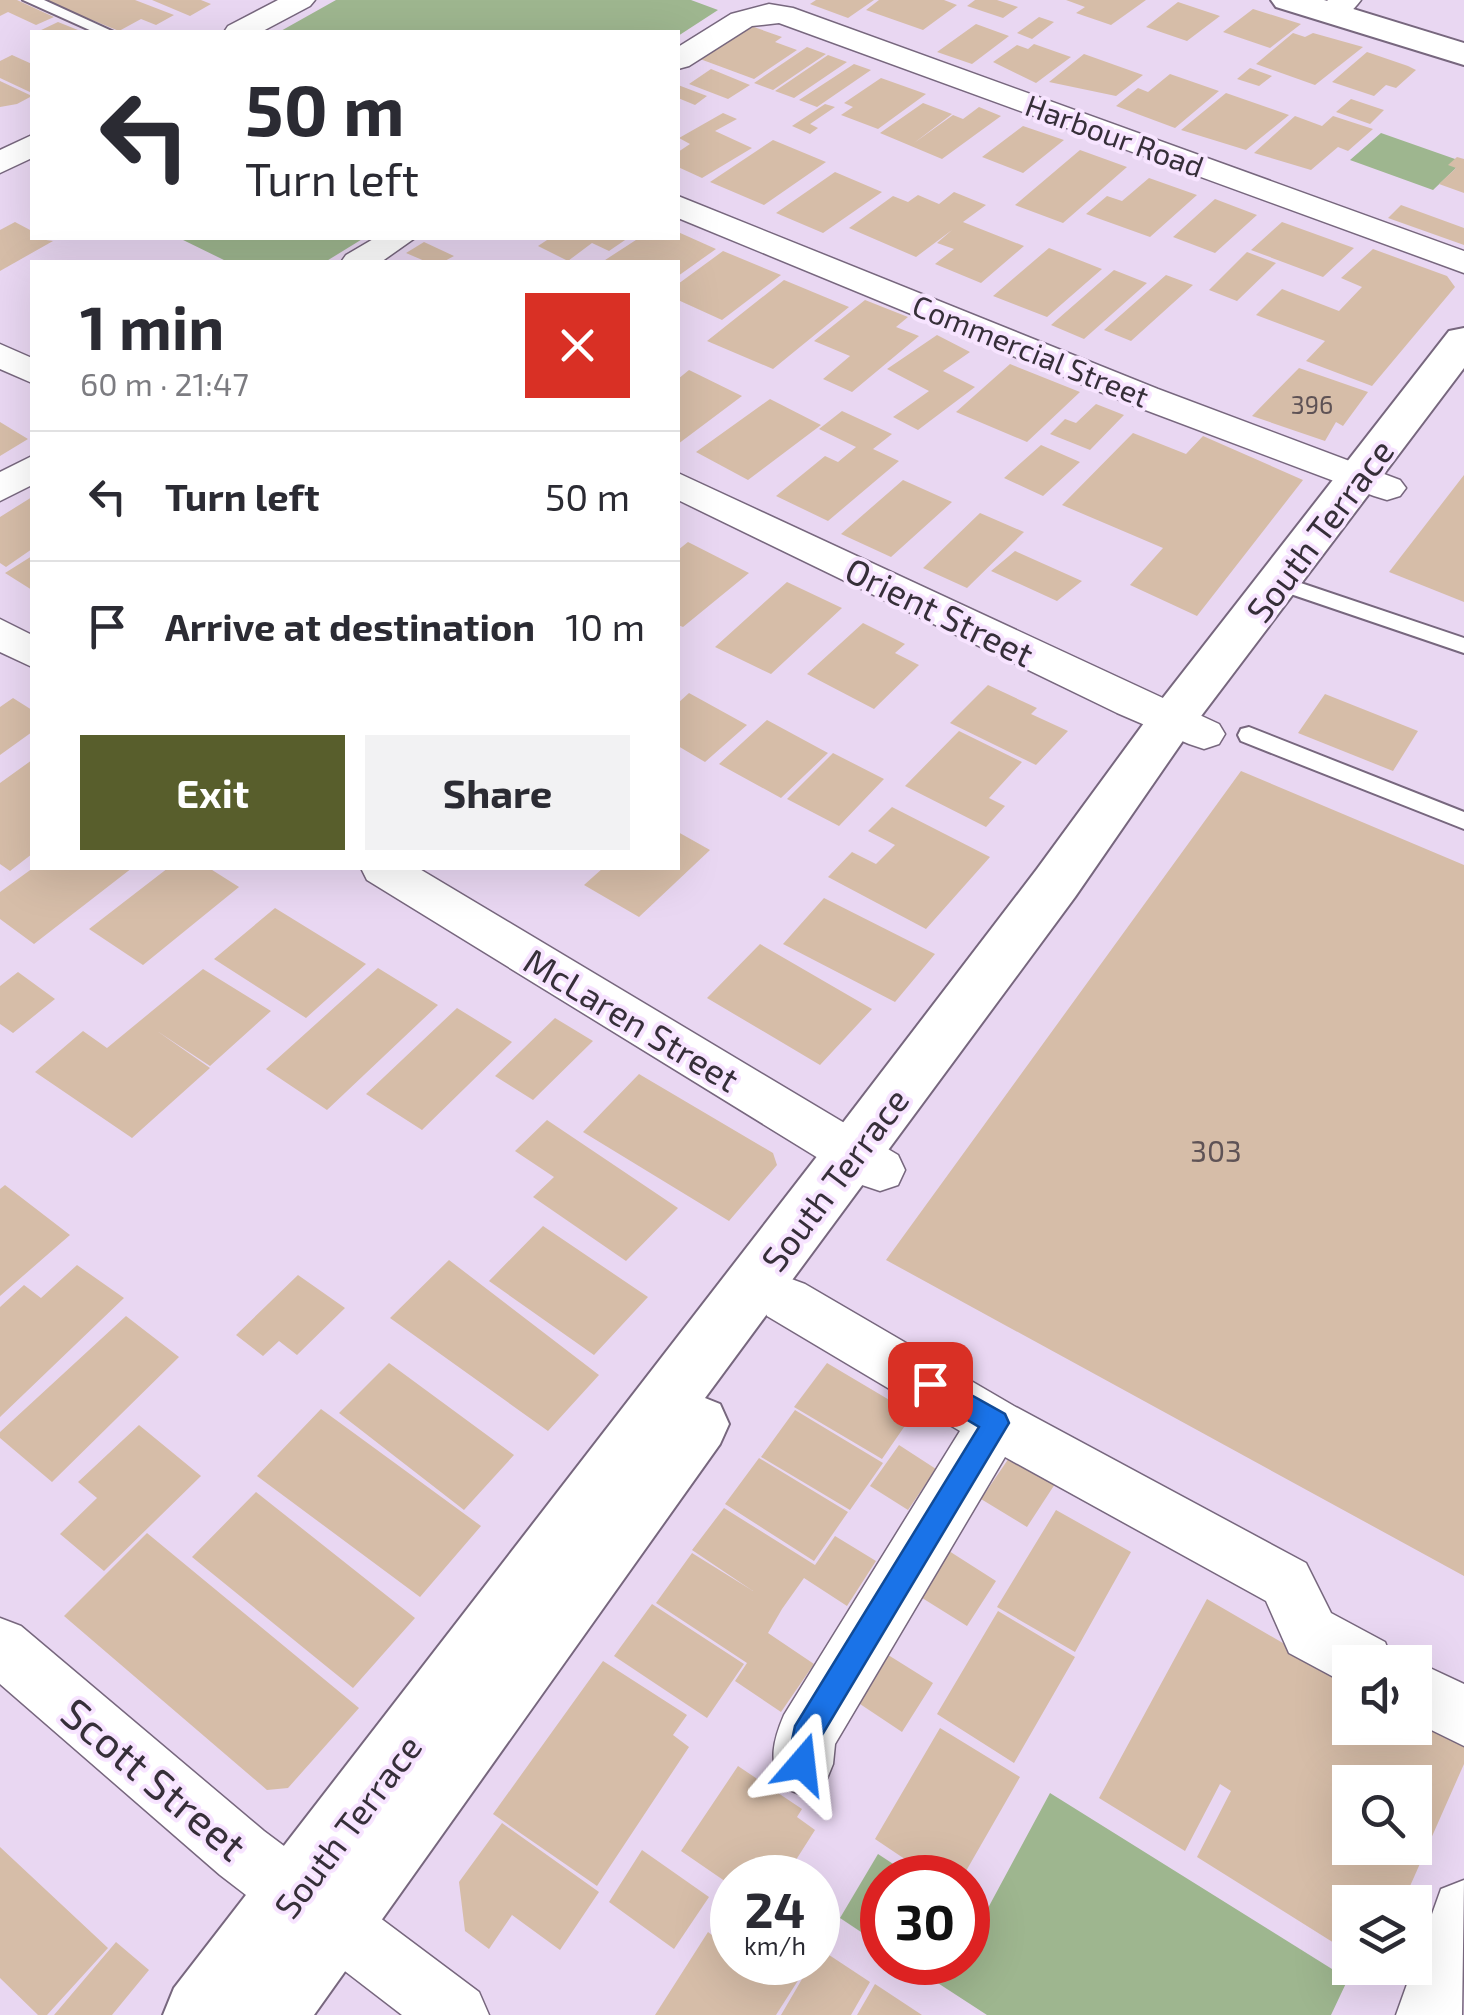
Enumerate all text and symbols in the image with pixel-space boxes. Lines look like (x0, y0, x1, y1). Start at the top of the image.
text: 50 m (245, 66, 405, 150)
icon: left (80, 70, 210, 200)
street label: Harbour Road (1021, 86, 1209, 184)
text: Turn left (245, 151, 419, 205)
street label: Commercial Street (908, 286, 1154, 414)
text: 1 min (80, 290, 224, 362)
button: close (525, 293, 630, 398)
text: 60 m · 21:47 (80, 364, 249, 402)
house number: 396 (1291, 389, 1333, 419)
street label: South Terrace (1237, 430, 1401, 630)
icon: left (80, 469, 135, 524)
text: Turn left (165, 473, 320, 519)
text: 50 m (545, 473, 630, 519)
street label: Orient Street (839, 547, 1041, 675)
icon: arrive (80, 599, 135, 654)
text: Arrive at destination (165, 603, 535, 649)
text: 10 m (565, 603, 645, 649)
button: Exit (80, 735, 345, 850)
button: Share (365, 735, 630, 850)
street label: McLaren Street (517, 938, 747, 1100)
street label: South Terrace (752, 1079, 916, 1279)
house number: 303 (1190, 1132, 1242, 1168)
pin (888, 1342, 973, 1427)
icon: arrive (903, 1357, 958, 1412)
map controls (1332, 1645, 1432, 1985)
button: sound (1332, 1645, 1432, 1745)
street label: Scott Street (52, 1686, 258, 1870)
position arrow (750, 1712, 854, 1816)
street label: South Terrace (265, 1726, 429, 1926)
button: search (1332, 1765, 1432, 1865)
speed limit sign: 30 (860, 1855, 990, 1985)
text: 24 (745, 1878, 805, 1938)
button: layers (1332, 1885, 1432, 1985)
text: km/h (744, 1930, 806, 1960)

